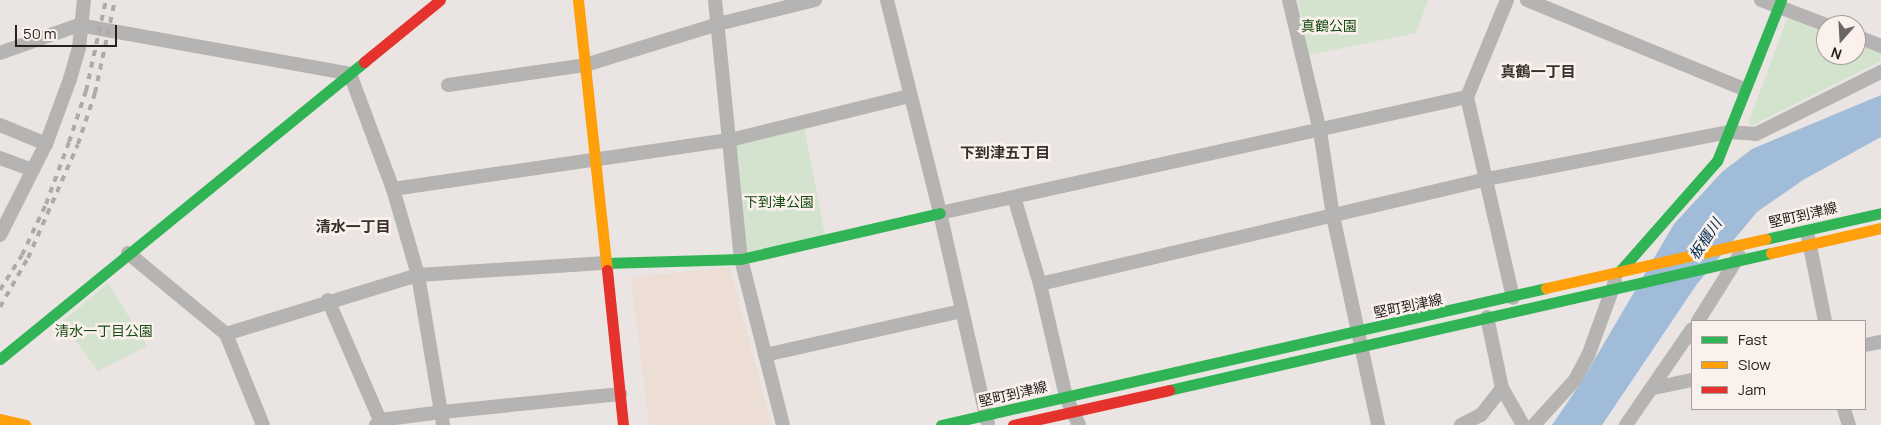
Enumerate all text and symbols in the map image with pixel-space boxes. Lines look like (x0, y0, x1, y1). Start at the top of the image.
scale bar (18, 15, 120, 47)
north arrow (1816, 15, 1866, 65)
park label: 真鶴公園 (1301, 18, 1357, 34)
text: 50 m (23, 23, 57, 44)
text: N (1828, 43, 1844, 64)
district label: 真鶴一丁目 (1501, 63, 1575, 81)
district label: 下到津五丁目 (960, 144, 1050, 162)
park label: 下到津公園 (744, 194, 814, 210)
street label: 堅町到津線 (1767, 199, 1839, 231)
water label: 板櫃川 (1685, 215, 1725, 263)
district label: 清水一丁目 (316, 218, 390, 236)
street label: 堅町到津線 (1372, 291, 1444, 321)
legend (1691, 320, 1866, 410)
park label: 清水一丁目公園 (55, 323, 153, 339)
text: Fast (1738, 329, 1767, 350)
text: Slow (1738, 354, 1771, 375)
street label: 堅町到津線 (977, 378, 1049, 410)
text: Jam (1738, 379, 1766, 400)

